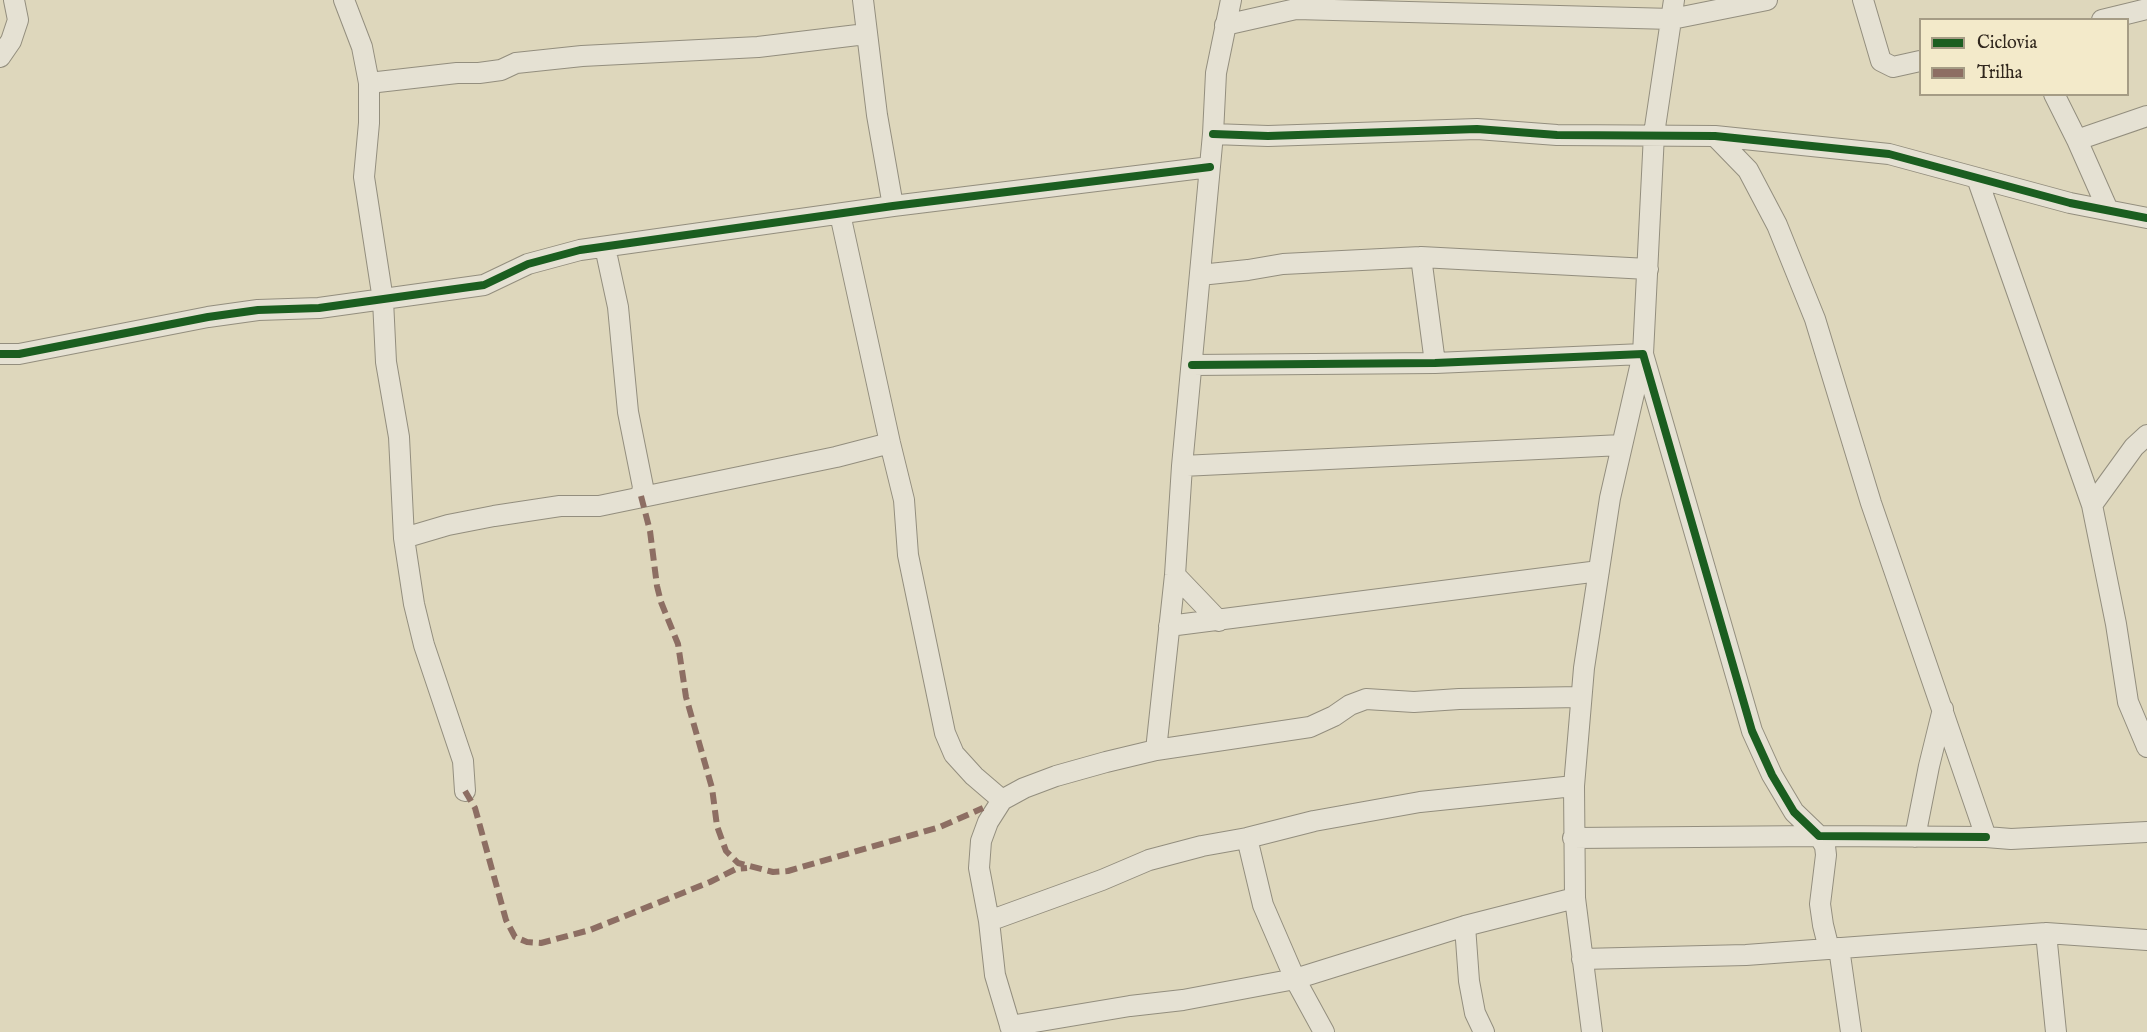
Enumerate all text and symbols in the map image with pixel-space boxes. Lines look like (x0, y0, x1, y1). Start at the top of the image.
legend (1919, 18, 2129, 96)
text: Ciclovia (1977, 32, 2037, 55)
text: Trilha (1977, 62, 2022, 85)

